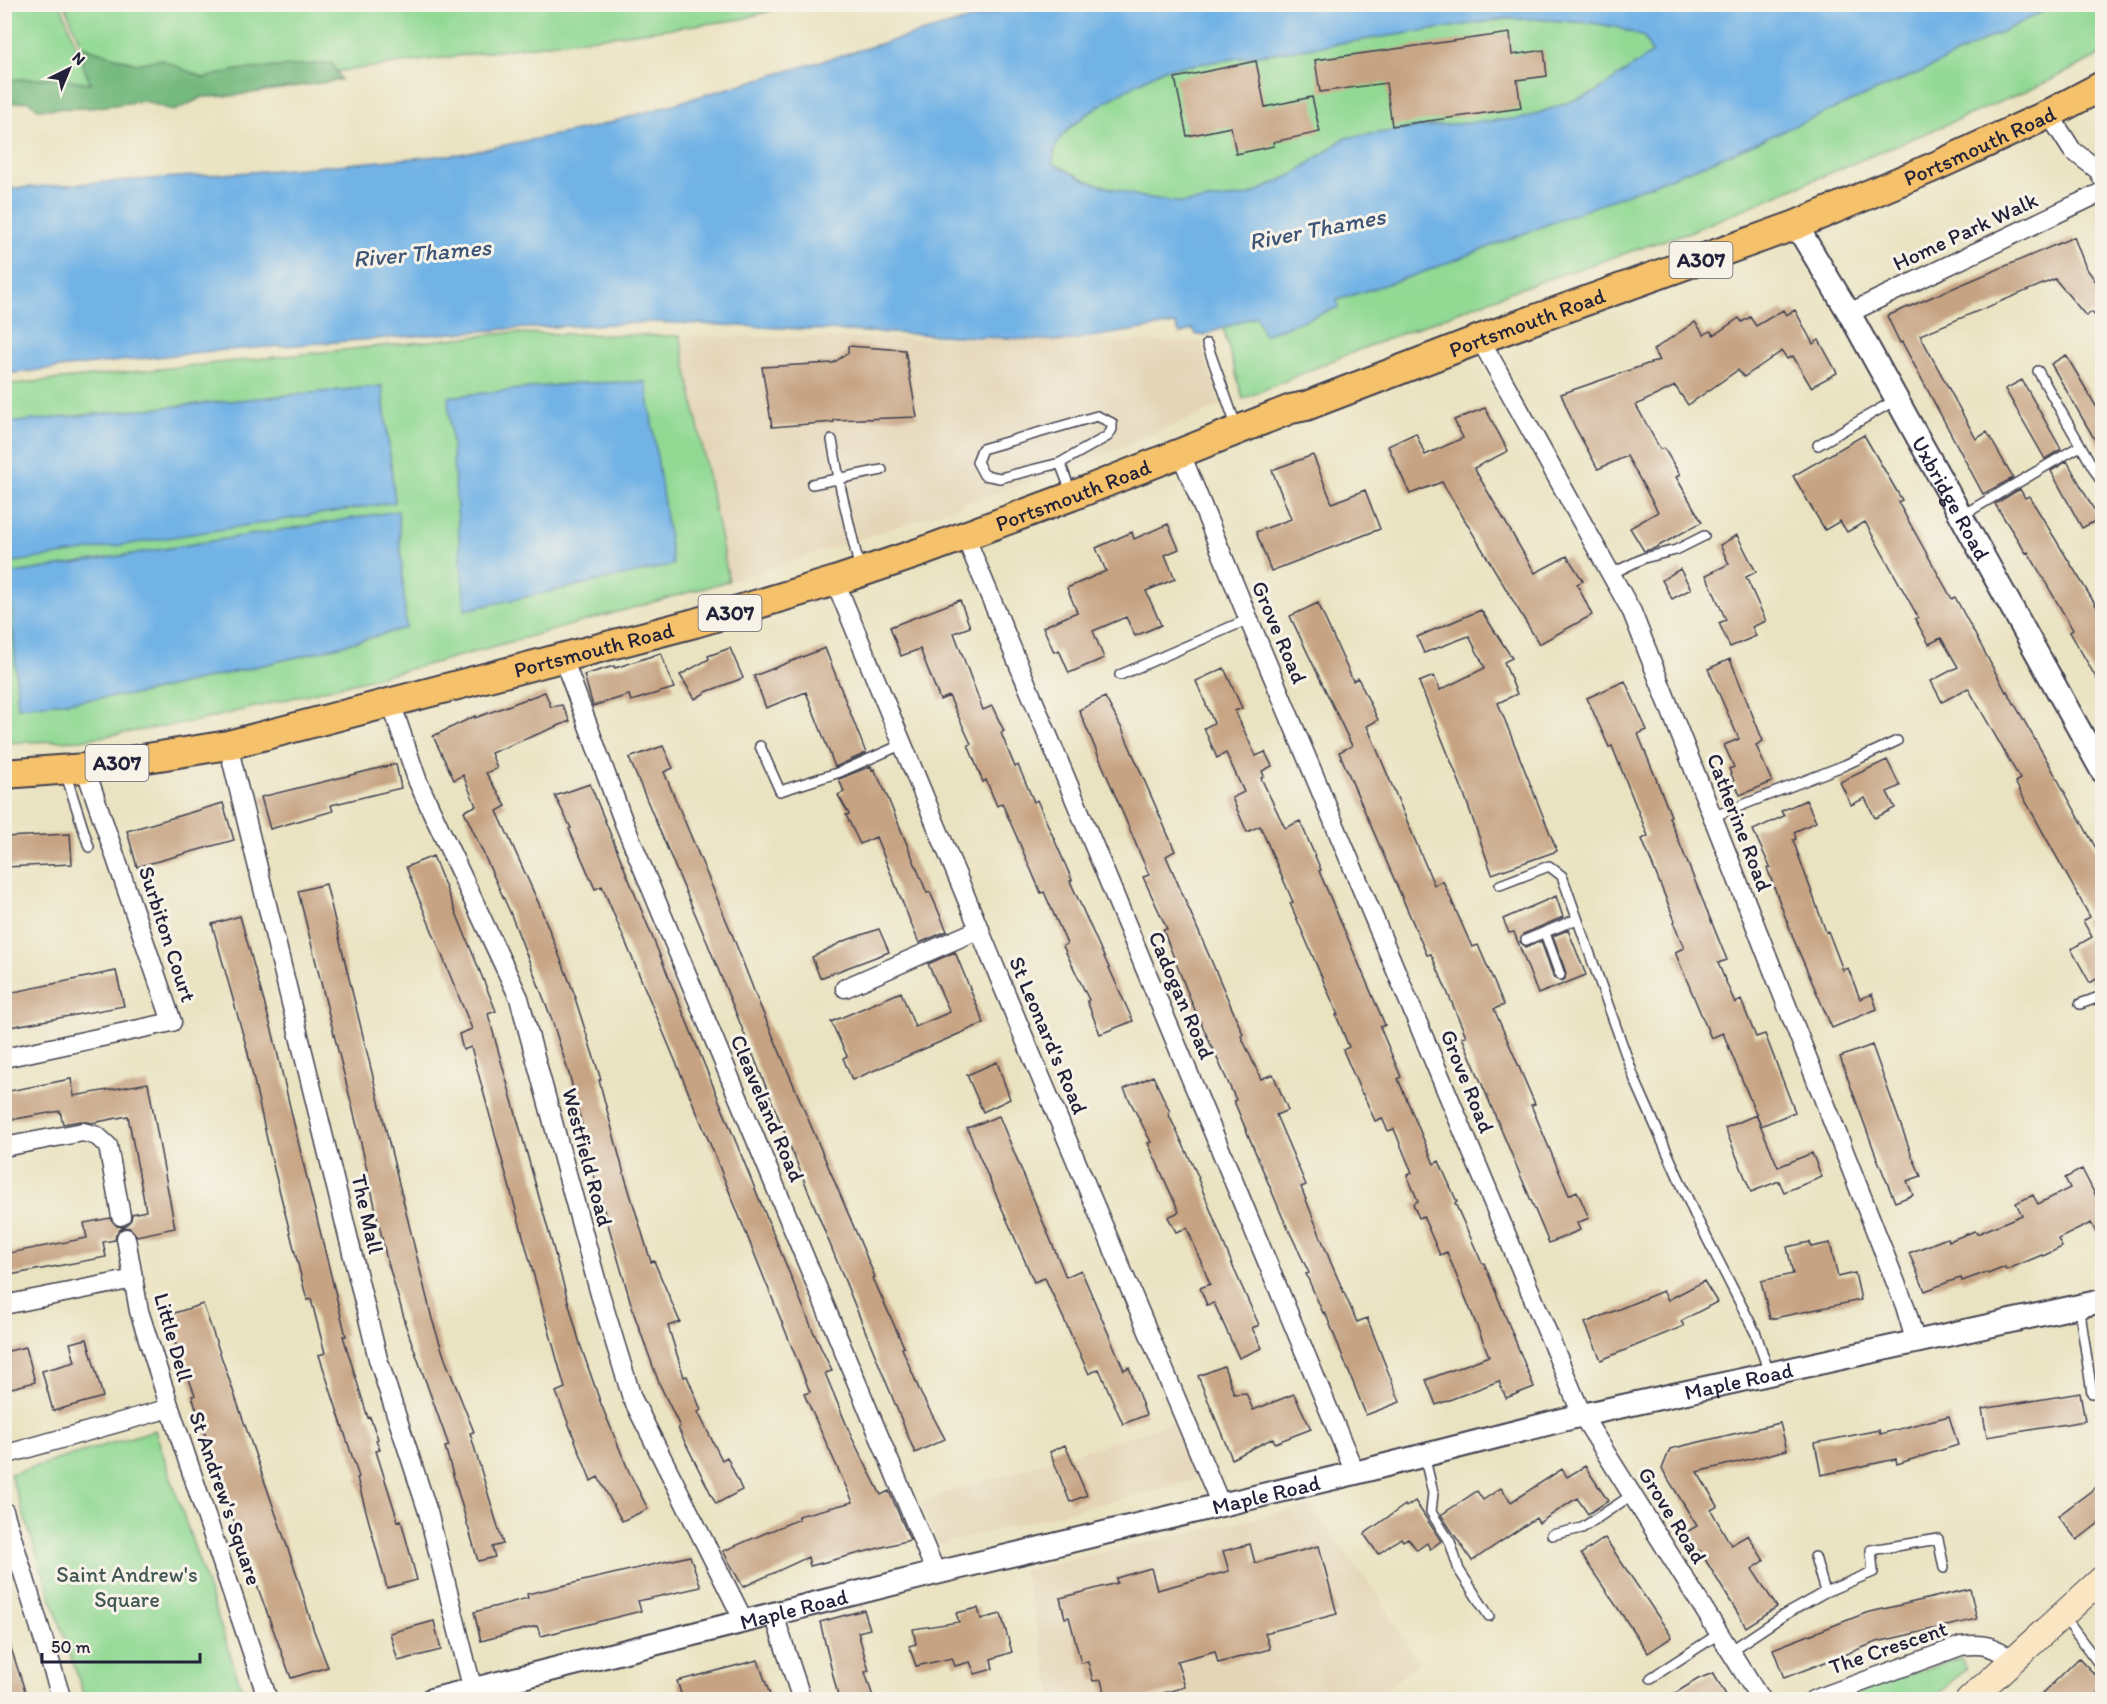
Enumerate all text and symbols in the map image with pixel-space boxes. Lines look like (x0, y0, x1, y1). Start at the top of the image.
north arrow (39, 39, 99, 99)
text: N (68, 48, 89, 69)
street label: Portsmouth Road (1900, 100, 2060, 192)
street label: Home Park Walk (1888, 186, 2042, 277)
water label: River Thames (1246, 201, 1389, 256)
water label: River Thames (352, 232, 494, 273)
road number: A307 (1670, 242, 1732, 278)
street label: Portsmouth Road (1445, 282, 1609, 364)
street label: Uxbridge Road (1906, 431, 1996, 565)
street label: Portsmouth Road (992, 453, 1155, 537)
street label: Grove Road (1246, 577, 1313, 688)
road number: A307 (698, 595, 762, 631)
street label: Portsmouth Road (511, 616, 677, 684)
road number: A307 (86, 745, 148, 781)
street label: Catherine Road (1701, 750, 1778, 895)
street label: Surbiton Court (133, 863, 202, 1005)
street label: Cadogan Road (1142, 927, 1221, 1063)
street label: St Leonard's Road (1003, 952, 1094, 1118)
street label: Grove Road (1435, 1026, 1500, 1137)
street label: Cleaveland Road (724, 1031, 811, 1186)
street label: Westfield Road (556, 1085, 619, 1229)
street label: The Mall (345, 1172, 390, 1256)
street label: Little Dell (148, 1290, 199, 1385)
street label: Maple Road (1682, 1356, 1795, 1406)
street label: St Andrew's Square (183, 1408, 268, 1589)
street label: Grove Road (1632, 1462, 1713, 1569)
street label: Maple Road (1209, 1469, 1323, 1521)
park label: Saint Andrew's Square (56, 1561, 198, 1613)
street label: Maple Road (737, 1583, 851, 1636)
street label: The Crescent (1825, 1615, 1951, 1680)
scale bar (42, 1626, 200, 1664)
text: 50 m (51, 1636, 91, 1658)

